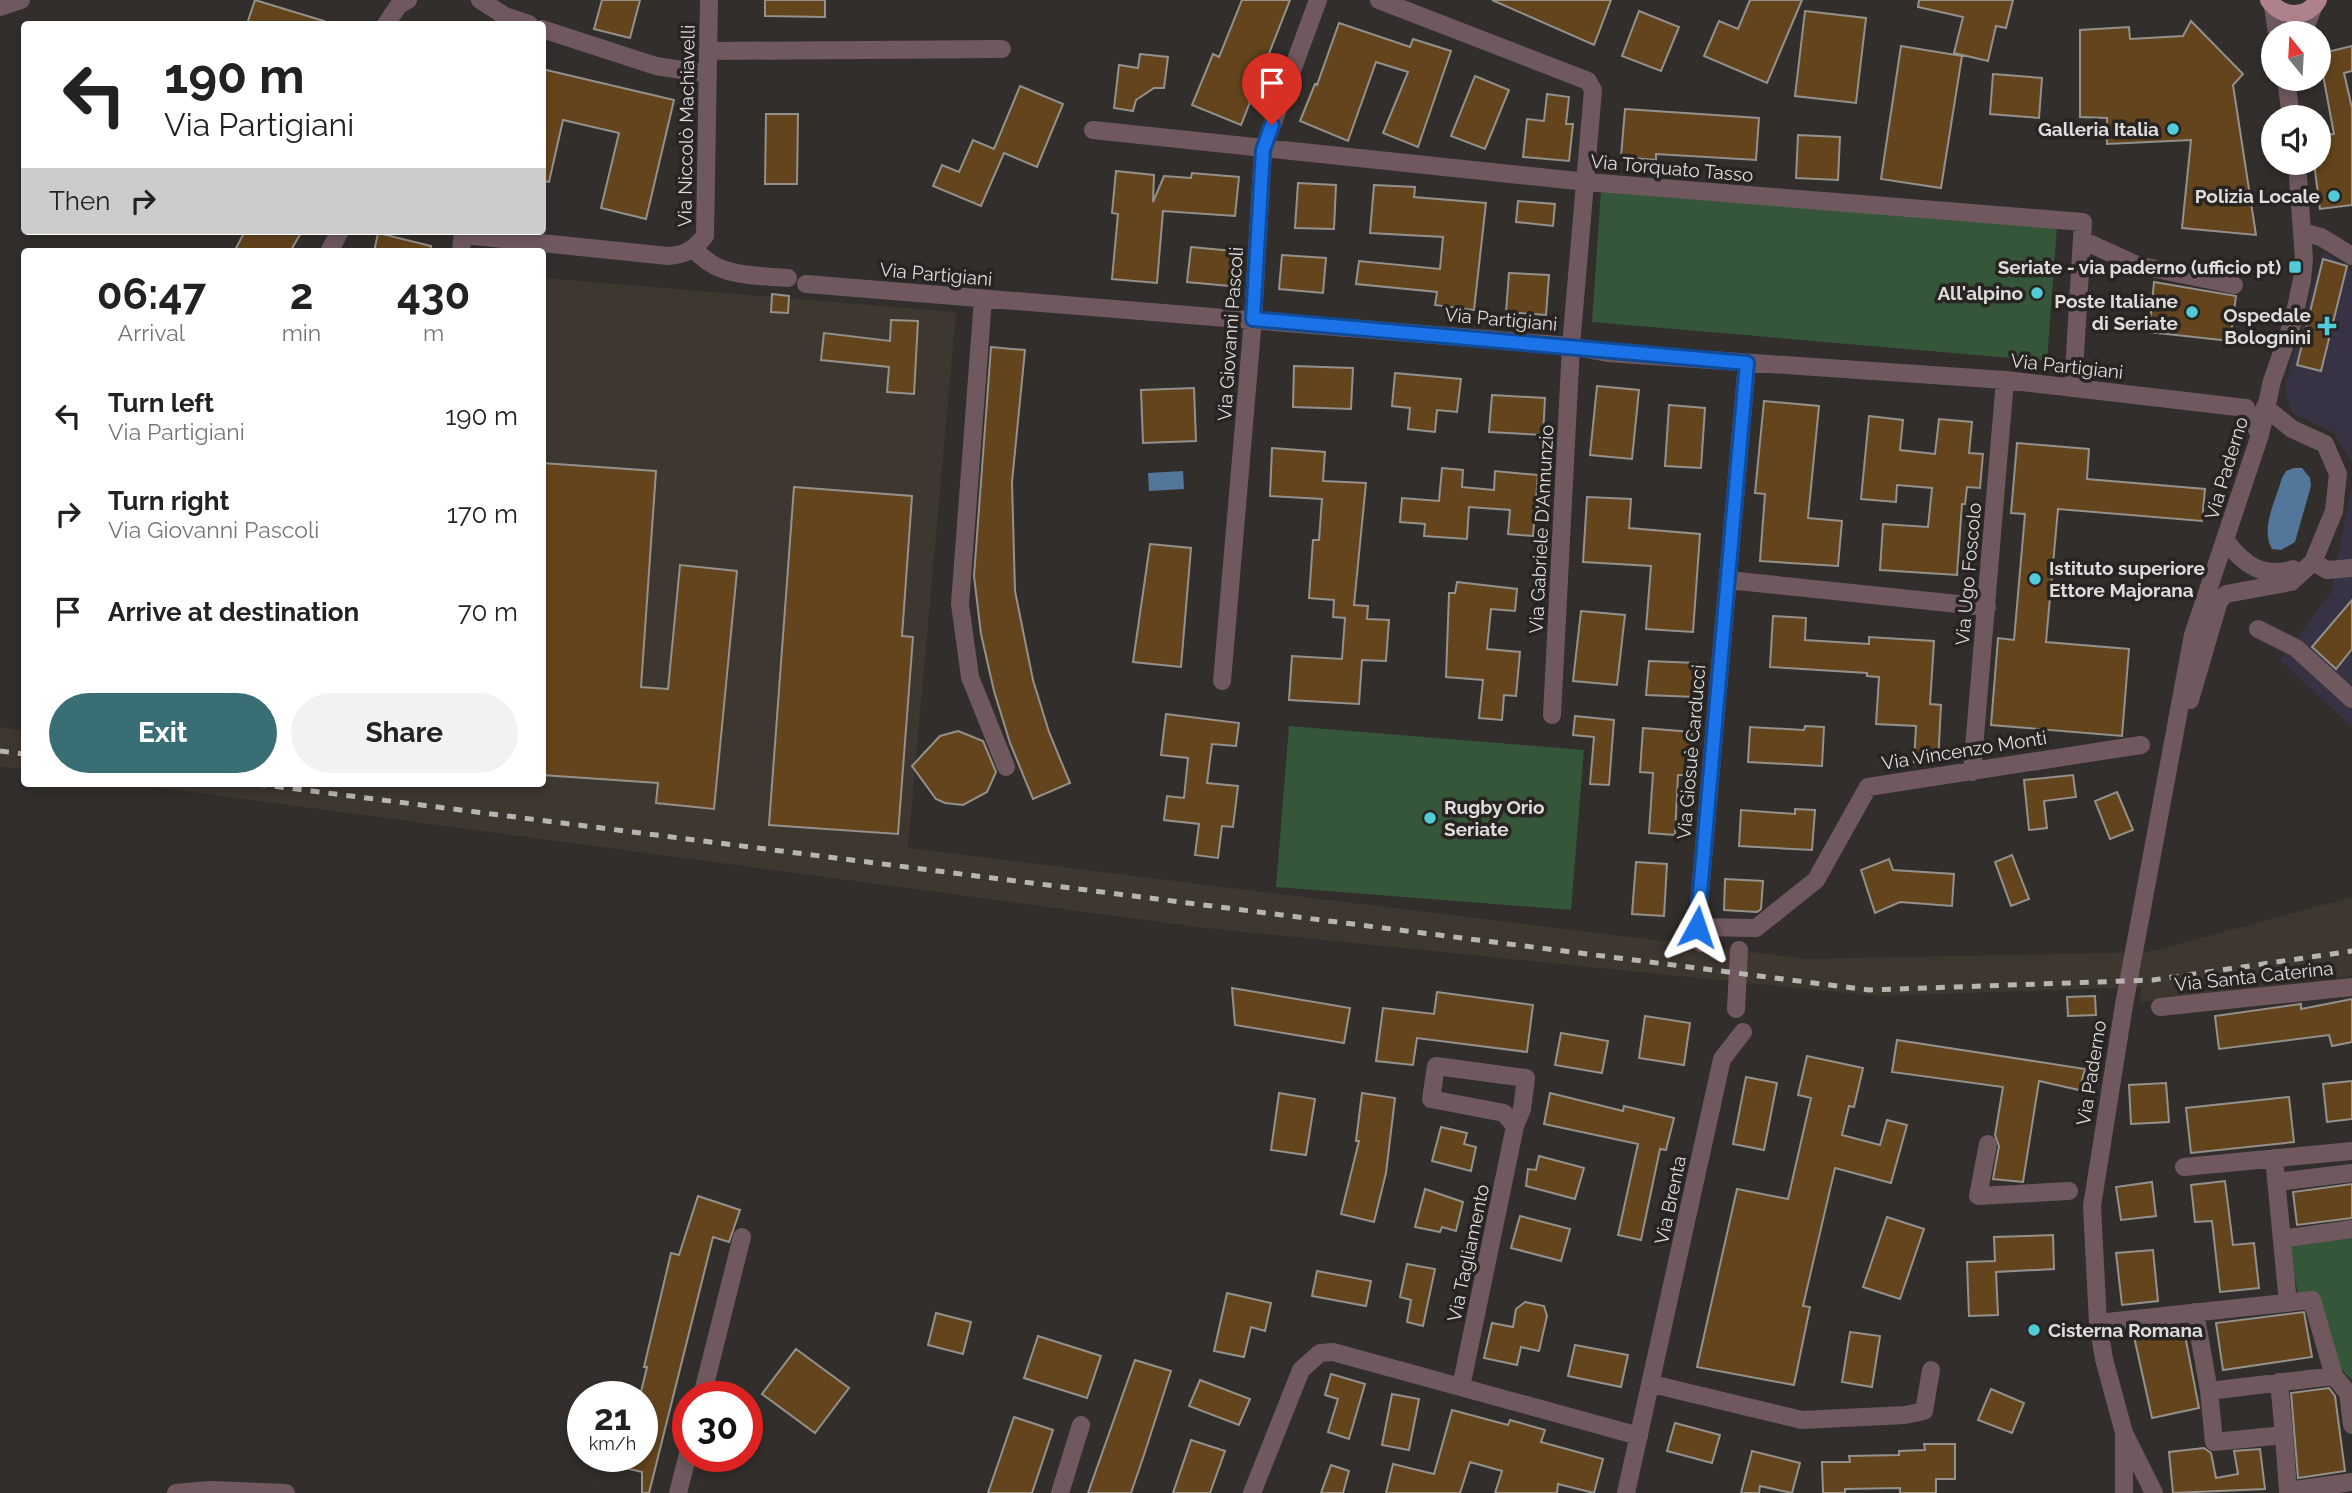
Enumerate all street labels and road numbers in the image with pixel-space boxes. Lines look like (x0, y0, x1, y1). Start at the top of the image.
street label: Via Niccolò Machiavelli (673, 25, 699, 227)
street label: Via Torquato Tasso (1590, 150, 1754, 186)
street label: Via Giovanni Pascoli (1213, 246, 1247, 422)
street label: Via Partigiani (879, 258, 993, 290)
street label: Via Partigiani (1444, 303, 1558, 335)
street label: Via Partigiani (2010, 349, 2124, 383)
street label: Via Paderno (2200, 414, 2252, 522)
street label: Via Gabriele D'Annunzio (1525, 424, 1557, 634)
street label: Via Ugo Foscolo (1951, 502, 1985, 646)
street label: Via Giosuè Carducci (1672, 664, 1710, 840)
street label: Via Vincenzo Monti (1880, 726, 2048, 774)
street label: Via Santa Caterina (2173, 957, 2335, 995)
street label: Via Paderno (2072, 1019, 2110, 1127)
street label: Via Brenta (1650, 1154, 1690, 1246)
street label: Via Tagliamento (1443, 1182, 1493, 1324)

